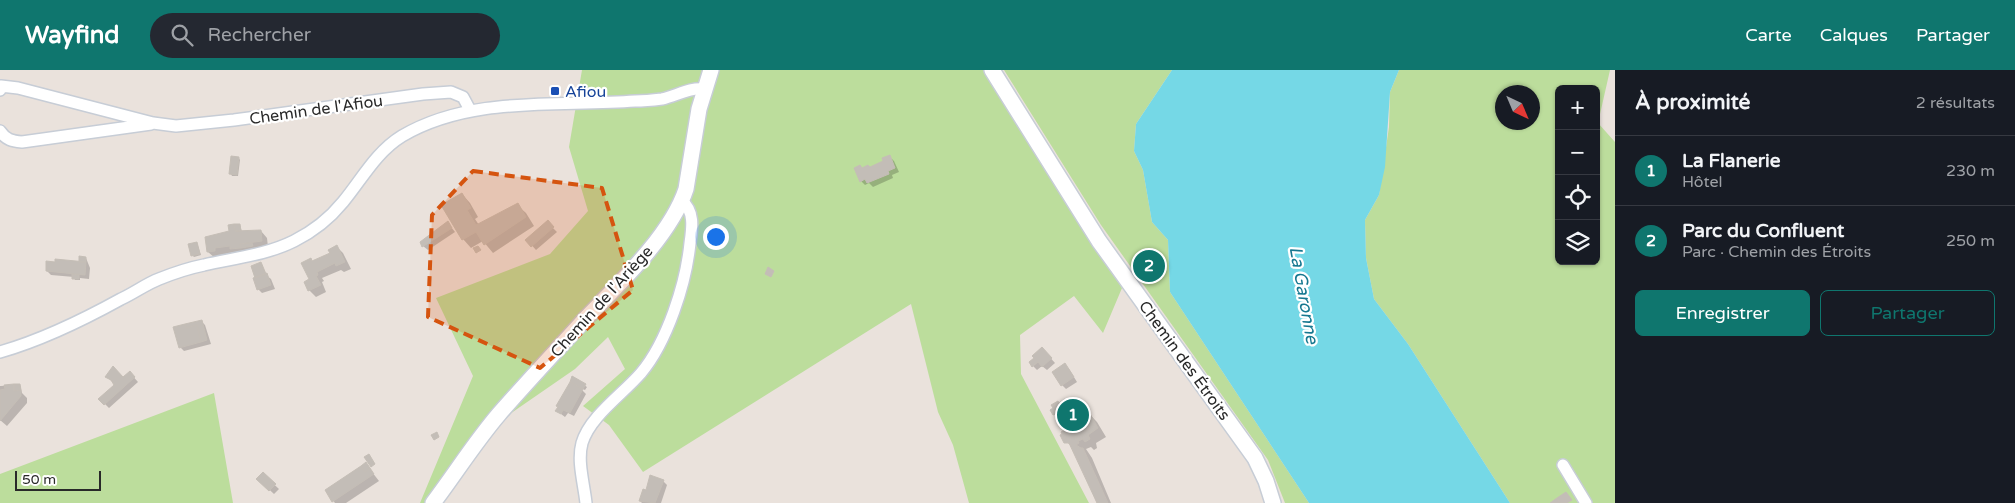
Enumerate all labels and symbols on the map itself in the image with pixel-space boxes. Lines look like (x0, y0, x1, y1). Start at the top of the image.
place label: Afiou (565, 82, 606, 102)
marker: Afiou (549, 85, 561, 97)
north arrow (1495, 85, 1540, 130)
street label: Chemin de l'Afiou (248, 91, 384, 129)
your location (703, 224, 729, 250)
street label: Chemin de l'Ariège (546, 242, 657, 362)
water label: La Garonne (1285, 245, 1324, 346)
pin: 2 (1133, 247, 1165, 285)
street label: Chemin des Étroits (1134, 297, 1234, 424)
pin: 1 (1057, 396, 1089, 434)
scale bar (15, 468, 101, 491)

